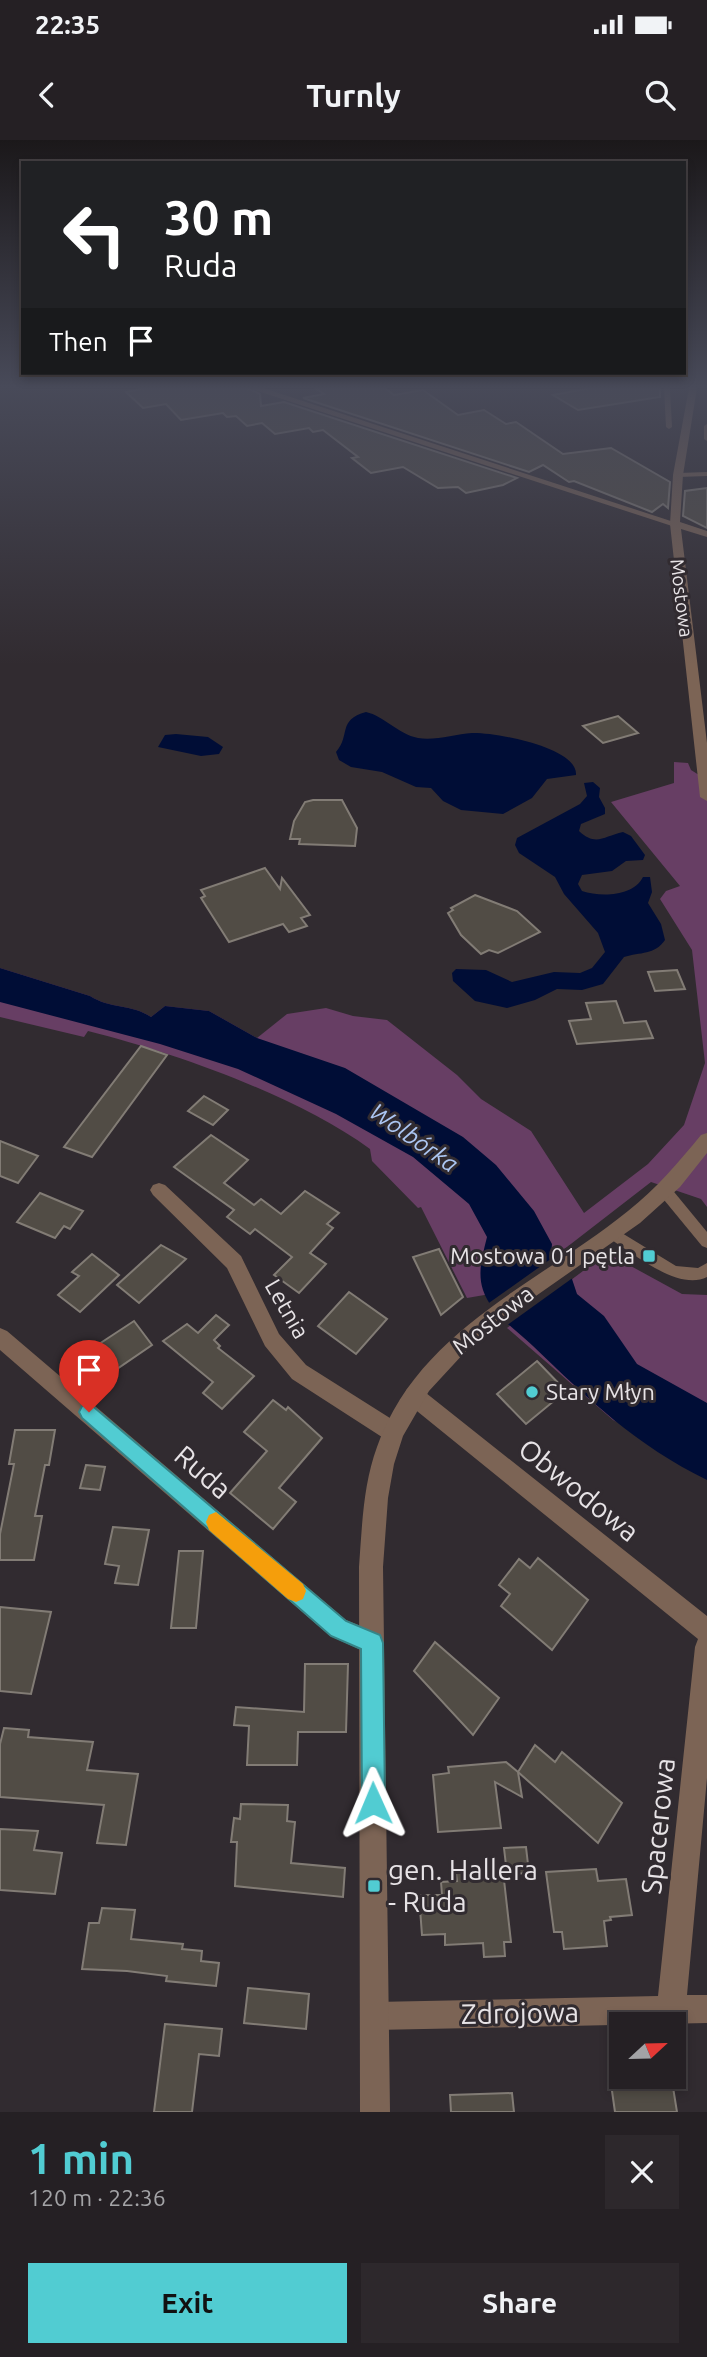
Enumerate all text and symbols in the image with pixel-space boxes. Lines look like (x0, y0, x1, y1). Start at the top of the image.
text: 22:35 (35, 10, 100, 39)
icon: back (28, 76, 66, 114)
icon: search (641, 76, 679, 114)
text: Turnly (306, 77, 401, 113)
icon: left (49, 189, 140, 280)
text: 30 m (164, 189, 273, 244)
text: Ruda (164, 247, 237, 283)
icon: arrive (122, 322, 160, 360)
text: Then (49, 327, 108, 356)
street label: Mostowa (666, 558, 698, 638)
water label: Wolbórka (365, 1098, 463, 1178)
place label: Mostowa 01 pętla (450, 1243, 635, 1268)
marker: Mostowa 01 pętla (641, 1248, 657, 1264)
street label: Letnia (261, 1275, 314, 1343)
street label: Mostowa (447, 1280, 538, 1359)
pin (59, 1340, 119, 1412)
icon: arrive (70, 1351, 108, 1389)
place label: Stary Młyn (546, 1379, 655, 1404)
marker: Stary Młyn (524, 1384, 540, 1400)
street label: Obwodowa (513, 1432, 645, 1547)
street label: Ruda (169, 1439, 238, 1504)
street label: Spacerowa (635, 1756, 680, 1896)
position arrow (336, 1766, 410, 1840)
place label: gen. Hallera - Ruda (388, 1854, 538, 1917)
marker: gen. Hallera - Ruda (366, 1878, 382, 1894)
street label: Zdrojowa (461, 1996, 579, 2029)
north arrow (609, 2012, 686, 2090)
map controls (609, 2012, 686, 2089)
text: 1 min (28, 2135, 134, 2182)
button: close (605, 2135, 679, 2209)
text: 120 m · 22:36 (28, 2185, 166, 2210)
button: Exit (28, 2263, 347, 2343)
button: Share (361, 2263, 679, 2343)

